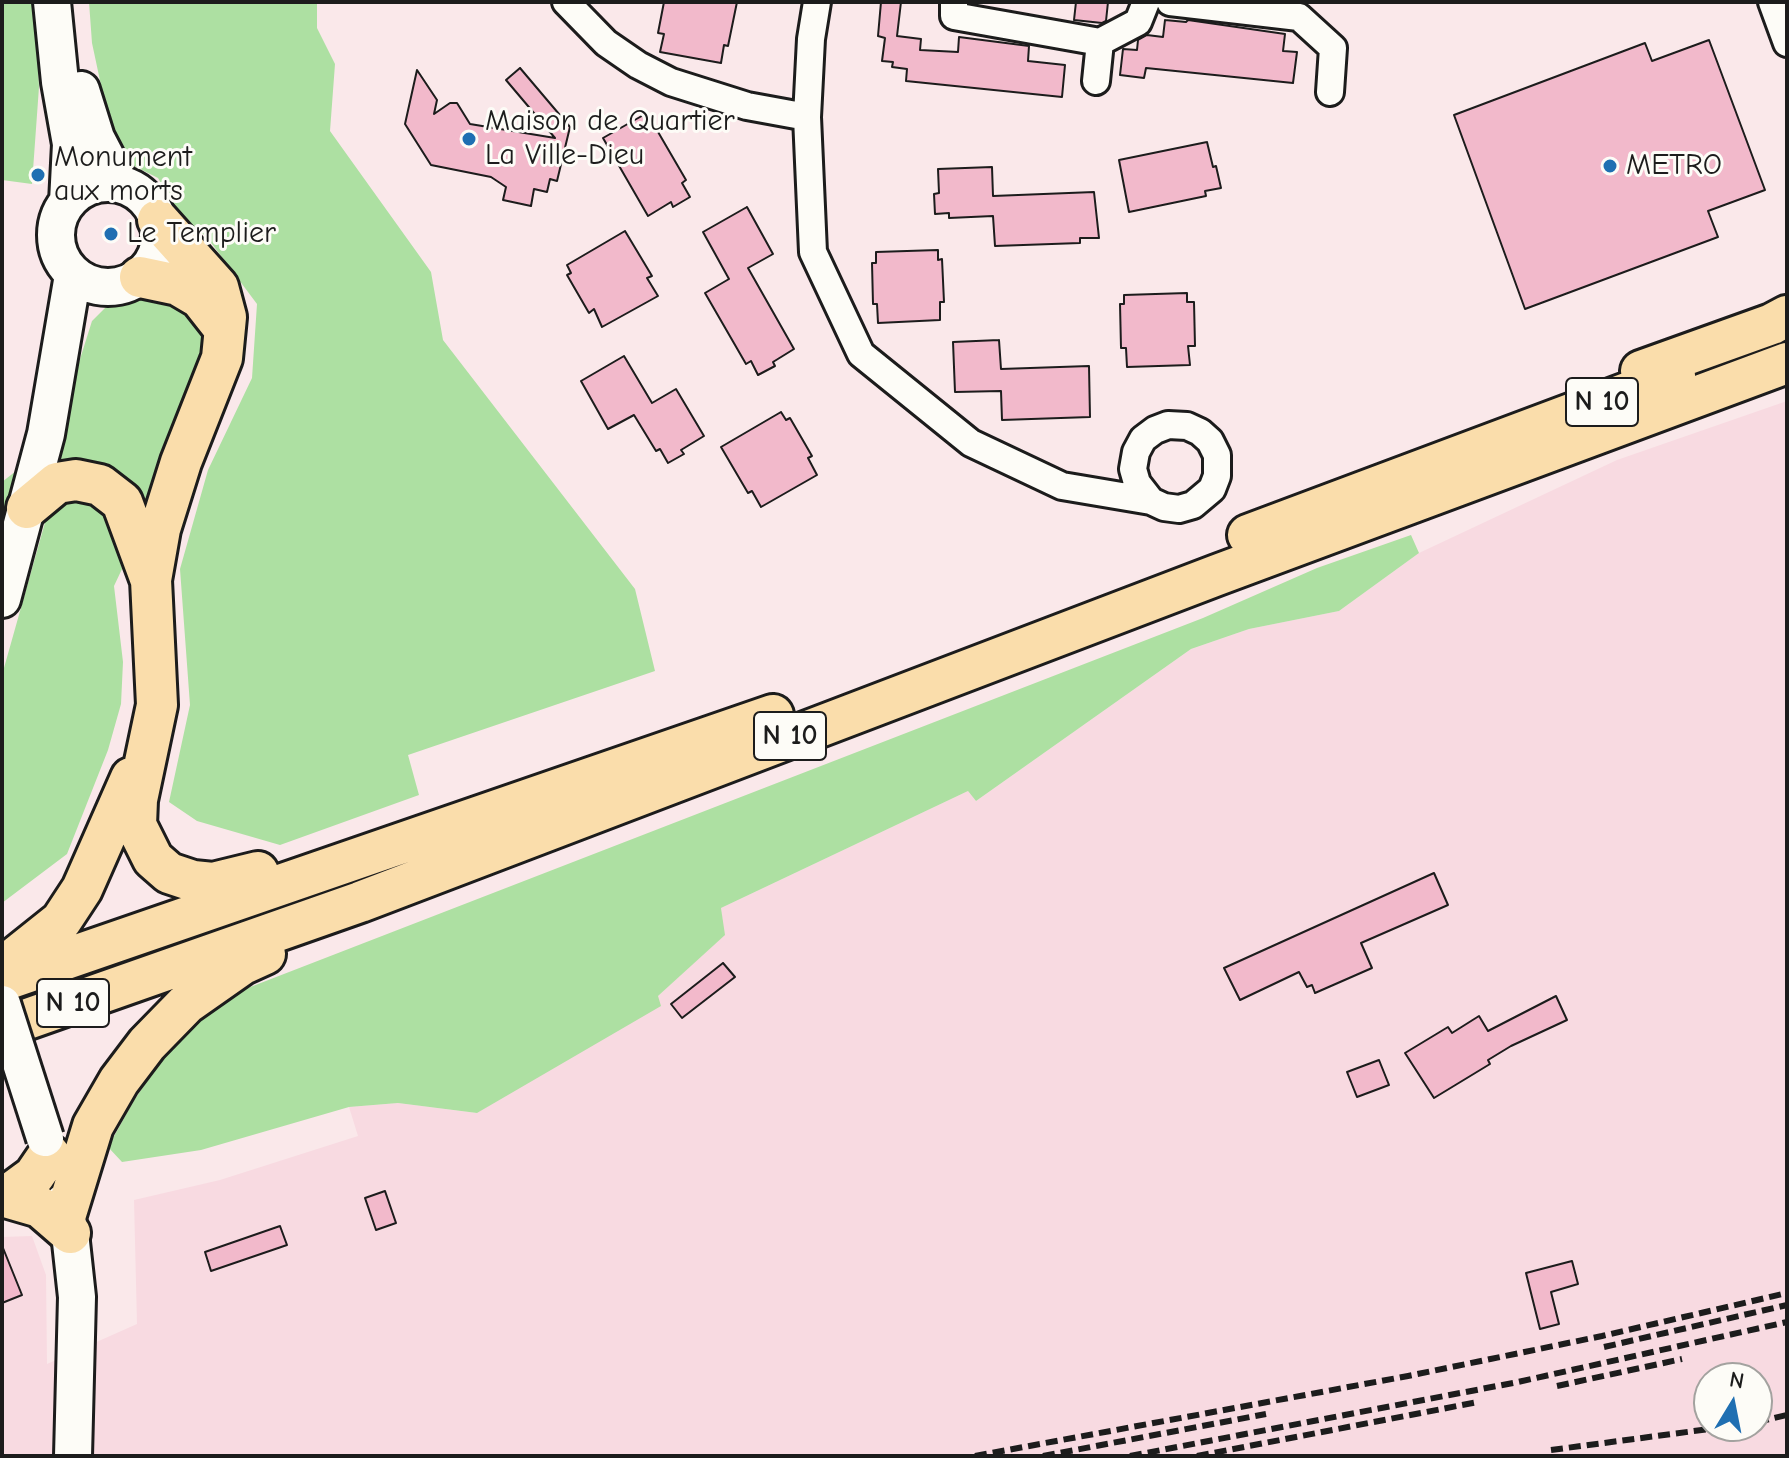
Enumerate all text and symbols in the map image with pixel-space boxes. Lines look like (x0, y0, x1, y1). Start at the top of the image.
place label: Maison de Quartier La Ville-Dieu (485, 104, 735, 174)
marker: Maison de Quartier La Ville-Dieu (460, 130, 478, 148)
place label: Monument aux morts (54, 140, 192, 210)
place label: METRO (1626, 148, 1722, 184)
marker: METRO (1601, 157, 1619, 175)
marker: Monument aux morts (29, 166, 47, 184)
place label: Le Templier (127, 216, 276, 252)
marker: Le Templier (102, 225, 120, 243)
road number: N 10 (1566, 378, 1638, 426)
road number: N 10 (754, 712, 826, 760)
road number: N 10 (37, 979, 109, 1027)
north arrow (1693, 1362, 1773, 1442)
text: N (1727, 1366, 1746, 1394)

